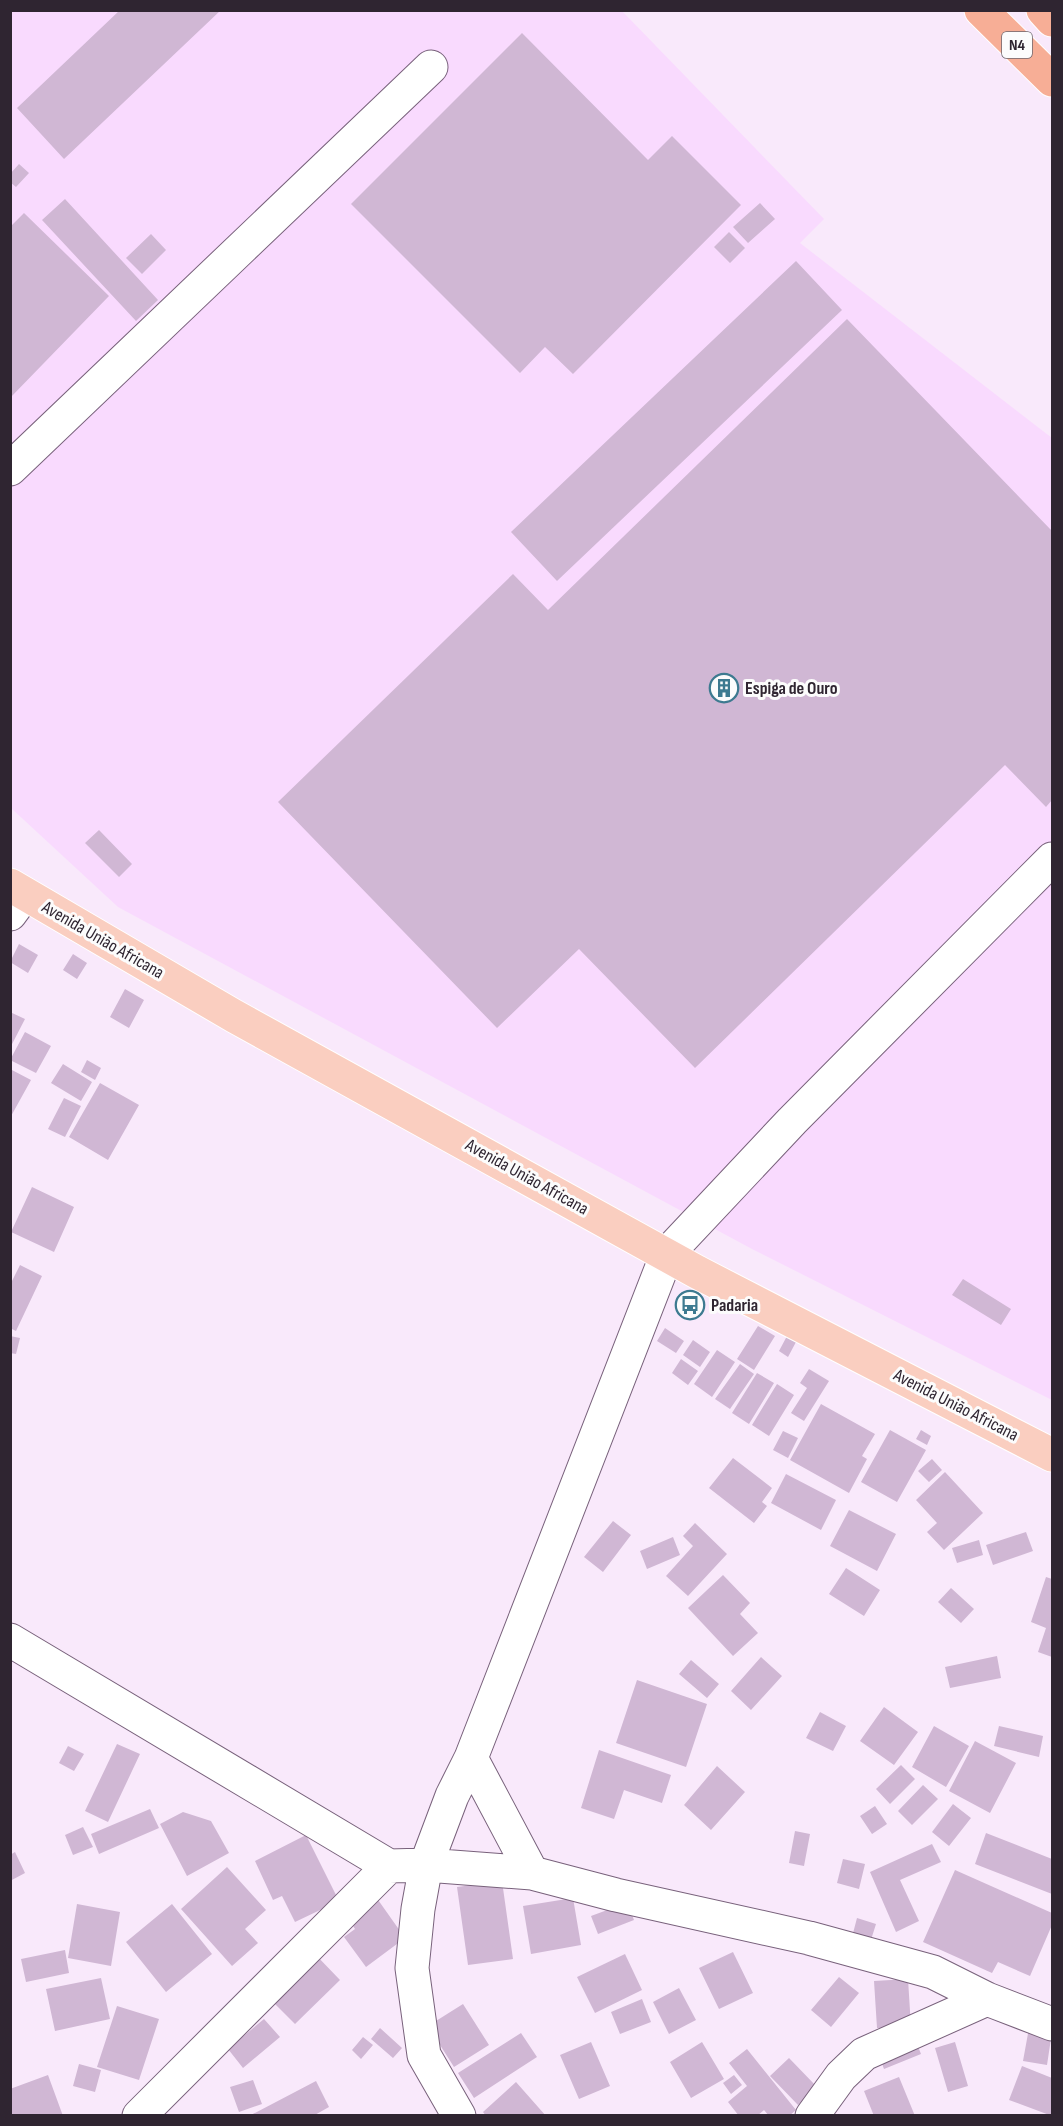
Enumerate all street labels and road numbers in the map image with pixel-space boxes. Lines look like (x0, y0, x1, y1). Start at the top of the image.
road number: N4 (1002, 32, 1032, 58)
street label: Avenida União Africana (38, 896, 168, 983)
street label: Avenida União Africana (461, 1134, 592, 1219)
street label: Avenida União Africana (889, 1364, 1022, 1446)

